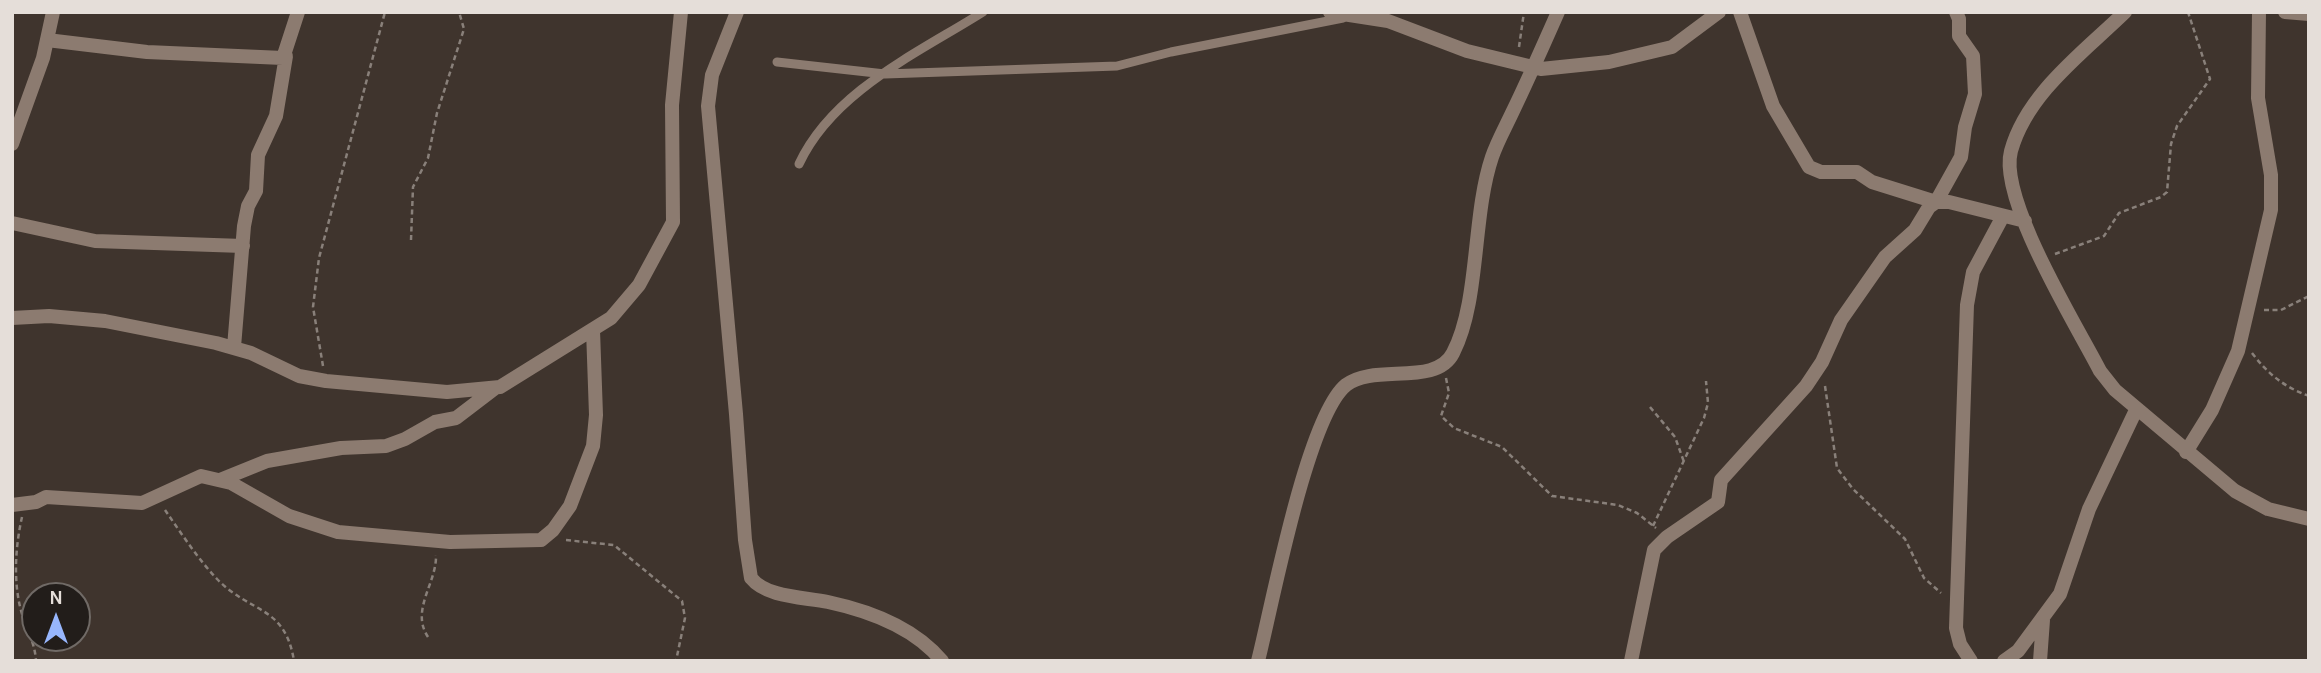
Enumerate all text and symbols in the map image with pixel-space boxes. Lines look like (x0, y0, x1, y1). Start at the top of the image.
north arrow (21, 582, 91, 652)
text: N (49, 587, 63, 609)

